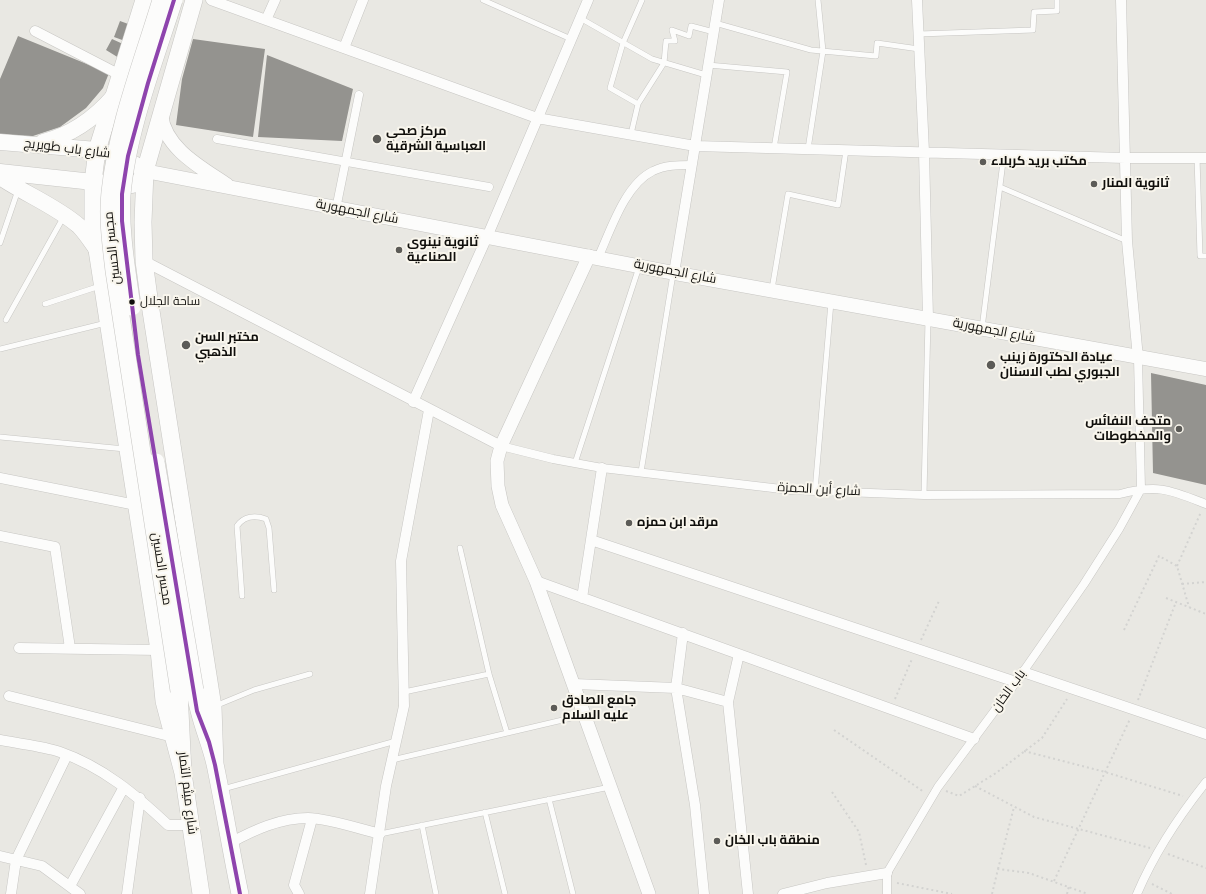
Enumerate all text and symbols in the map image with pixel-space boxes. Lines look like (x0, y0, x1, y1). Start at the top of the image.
place label: مركز صحي العباسية الشرقية (386, 124, 486, 155)
marker: مركز صحي العباسية الشرقية (371, 133, 383, 145)
street label: شارع باب طويريج (23, 136, 111, 162)
place label: مكتب بريد كربلاء (991, 154, 1087, 170)
marker: مكتب بريد كربلاء (978, 157, 988, 167)
place label: ثانوية المنار (1102, 176, 1169, 192)
marker: ثانوية المنار (1089, 179, 1099, 189)
street label: شارع الجمهورية (314, 196, 400, 228)
street label: مجسر الحسين (101, 211, 125, 285)
place label: ثانوية نينوى الصناعية (407, 235, 478, 266)
marker: ثانوية نينوى الصناعية (394, 245, 404, 255)
street label: شارع الجمهورية (632, 256, 718, 288)
place label: ساحة الجلال (140, 295, 200, 309)
marker: ساحة الجلال (127, 297, 137, 307)
street label: شارع الجمهورية (951, 315, 1037, 347)
place label: مختبر السن الذهبي (195, 330, 259, 361)
marker: مختبر السن الذهبي (180, 339, 192, 351)
place label: عيادة الدكتورة زينب الجبوري لطب الاسنان (1000, 350, 1120, 381)
marker: عيادة الدكتورة زينب الجبوري لطب الاسنان (985, 359, 997, 371)
place label: متحف النفائس والمخطوطات (1085, 414, 1171, 445)
marker: متحف النفائس والمخطوطات (1174, 424, 1184, 434)
street label: شارع أبن الحمزة (777, 480, 861, 500)
place label: مرقد ابن حمزه (637, 515, 718, 531)
marker: مرقد ابن حمزه (624, 518, 634, 528)
street label: مجسر الحسين (148, 531, 174, 607)
street label: باب الخان (988, 667, 1030, 715)
place label: جامع الصادق عليه السلام (562, 693, 636, 724)
marker: جامع الصادق عليه السلام (549, 703, 559, 713)
street label: شارع ميثم التمار (174, 751, 200, 835)
place label: منطقة باب الخان (725, 833, 820, 849)
marker: منطقة باب الخان (712, 836, 722, 846)

